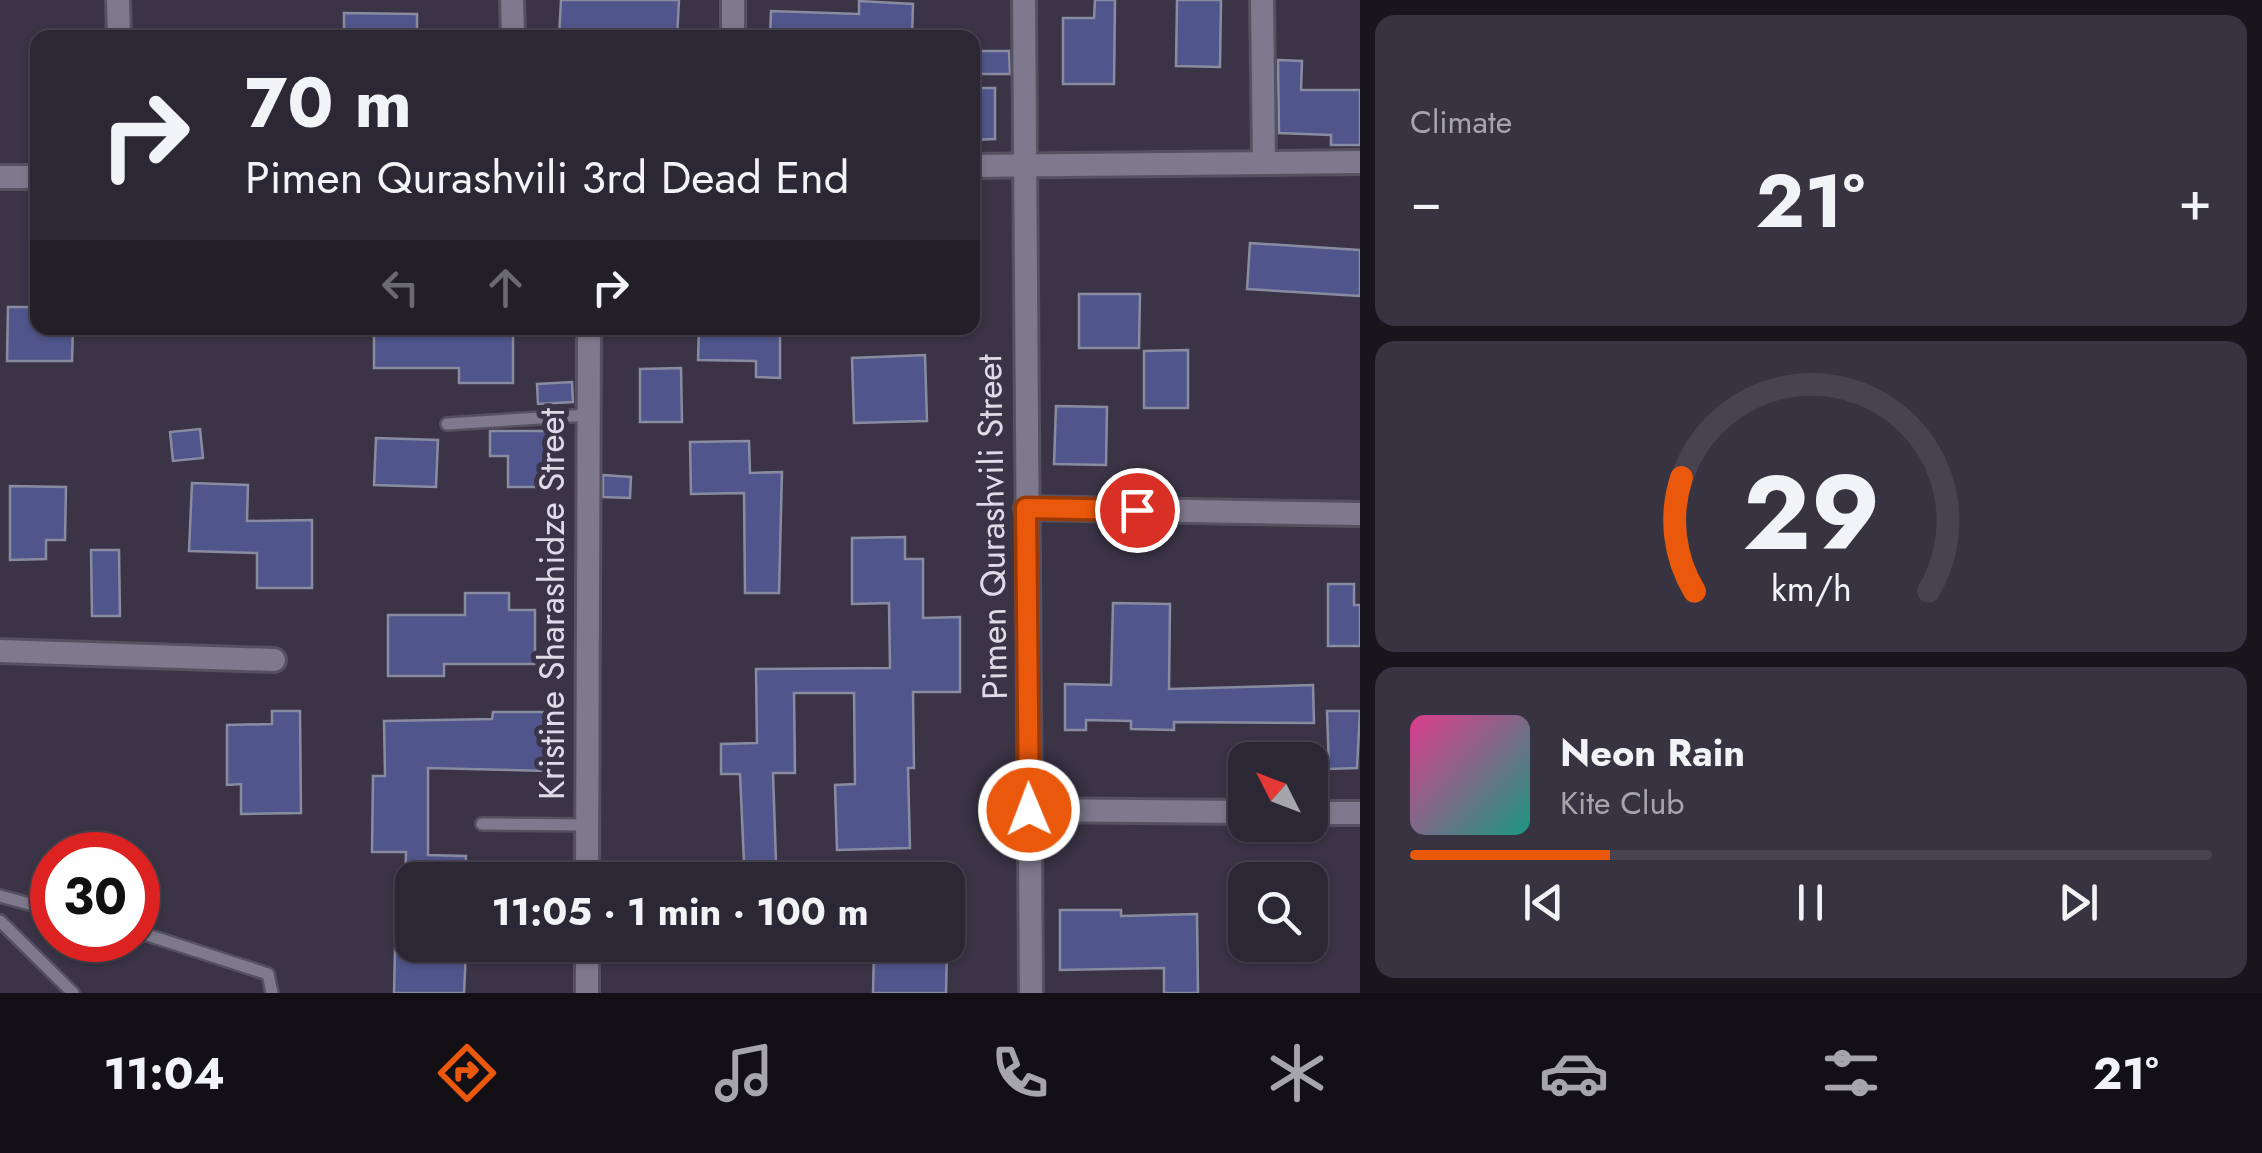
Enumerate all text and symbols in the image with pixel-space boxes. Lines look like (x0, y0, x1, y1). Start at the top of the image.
text: 70 m (245, 52, 412, 153)
icon: right (80, 70, 210, 200)
text: Climate (1410, 99, 1512, 145)
text: Pimen Qurashvili 3rd Dead End (245, 145, 849, 210)
text: 21° (1755, 147, 1865, 255)
text: − (1410, 161, 1442, 241)
text: + (2178, 161, 2212, 241)
icon: left (373, 260, 428, 315)
icon: ahead (478, 260, 533, 315)
icon: right (583, 260, 638, 315)
street label: Pimen Qurashvili Street (964, 353, 1020, 700)
street label: Kristine Sharashidze Street (527, 408, 577, 800)
text: 29 (1742, 438, 1880, 588)
pin (1095, 468, 1180, 553)
icon: arrive (1110, 483, 1165, 538)
text: km/h (1771, 563, 1851, 614)
text: Neon Rain (1560, 725, 1745, 780)
north arrow (1228, 742, 1328, 842)
map controls (1228, 742, 1328, 962)
position arrow (977, 758, 1081, 862)
text: Kite Club (1560, 780, 1684, 826)
speed limit sign: 30 (30, 832, 160, 962)
button: search (1228, 862, 1328, 962)
icon: previous (1516, 875, 1571, 930)
icon: pause (1783, 875, 1838, 930)
icon: next (2051, 875, 2106, 930)
text: 11:05 · 1 min · 100 m (491, 884, 869, 939)
icon: directions (432, 1038, 502, 1108)
icon: music (709, 1038, 779, 1108)
icon: phone (985, 1038, 1055, 1108)
icon: climate (1262, 1038, 1332, 1108)
icon: car (1539, 1038, 1609, 1108)
icon: filters (1816, 1038, 1886, 1108)
text: 11:04 (103, 1041, 225, 1106)
text: 21° (2093, 1041, 2159, 1106)

